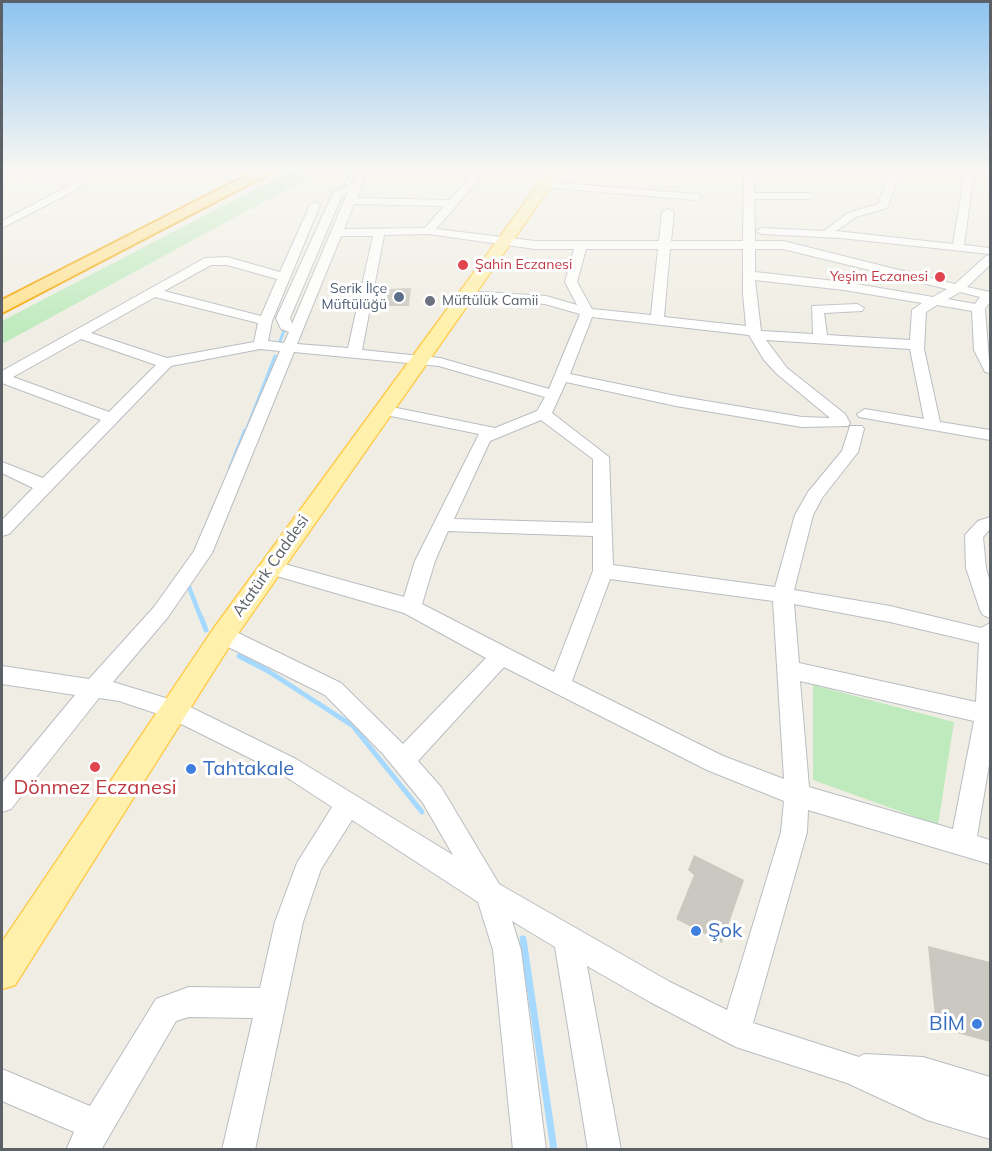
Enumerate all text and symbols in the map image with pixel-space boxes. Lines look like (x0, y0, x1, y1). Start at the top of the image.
place label: Şahin Eczanesi (475, 257, 572, 273)
marker: Şahin Eczanesi (456, 258, 470, 272)
place label: Yeşim Eczanesi (830, 269, 928, 285)
marker: Yeşim Eczanesi (933, 270, 947, 284)
place label: Serik İlçe Müftülüğü (322, 281, 387, 314)
marker: Serik İlçe Müftülüğü (392, 290, 406, 304)
place label: Müftülük Camii (442, 293, 538, 309)
marker: Müftülük Camii (423, 294, 437, 308)
street label: Atatürk Caddesi (229, 511, 313, 621)
place label: Tahtakale (203, 757, 294, 781)
marker: Dönmez Eczanesi (88, 760, 102, 774)
marker: Tahtakale (184, 762, 198, 776)
place label: Dönmez Eczanesi (13, 776, 177, 800)
place label: Şok (708, 919, 742, 943)
marker: Şok (689, 924, 703, 938)
place label: BİM (929, 1012, 965, 1036)
marker: BİM (970, 1017, 984, 1031)

